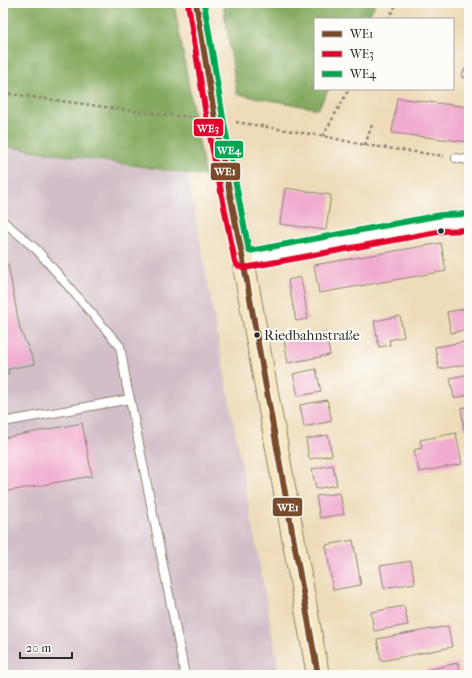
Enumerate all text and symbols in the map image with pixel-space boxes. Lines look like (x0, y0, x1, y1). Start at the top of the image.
legend (314, 18, 454, 90)
text: WE1 (349, 27, 373, 41)
text: WE3 (349, 47, 374, 61)
text: WE4 (349, 67, 377, 81)
line badge: WE3 (193, 118, 224, 137)
text: WE3 (196, 122, 219, 135)
line badge: WE4 (214, 140, 244, 159)
text: WE4 (216, 144, 242, 157)
line badge: WE1 (210, 162, 241, 181)
text: WE1 (213, 165, 236, 178)
unlabelled marker (436, 226, 446, 236)
place label: Riedbahnstraße (264, 327, 360, 344)
marker: Riedbahnstraße (252, 330, 262, 340)
line badge: WE1 (272, 497, 303, 517)
text: WE1 (276, 501, 299, 514)
scale bar (20, 634, 72, 660)
text: 20 m (26, 641, 51, 655)

